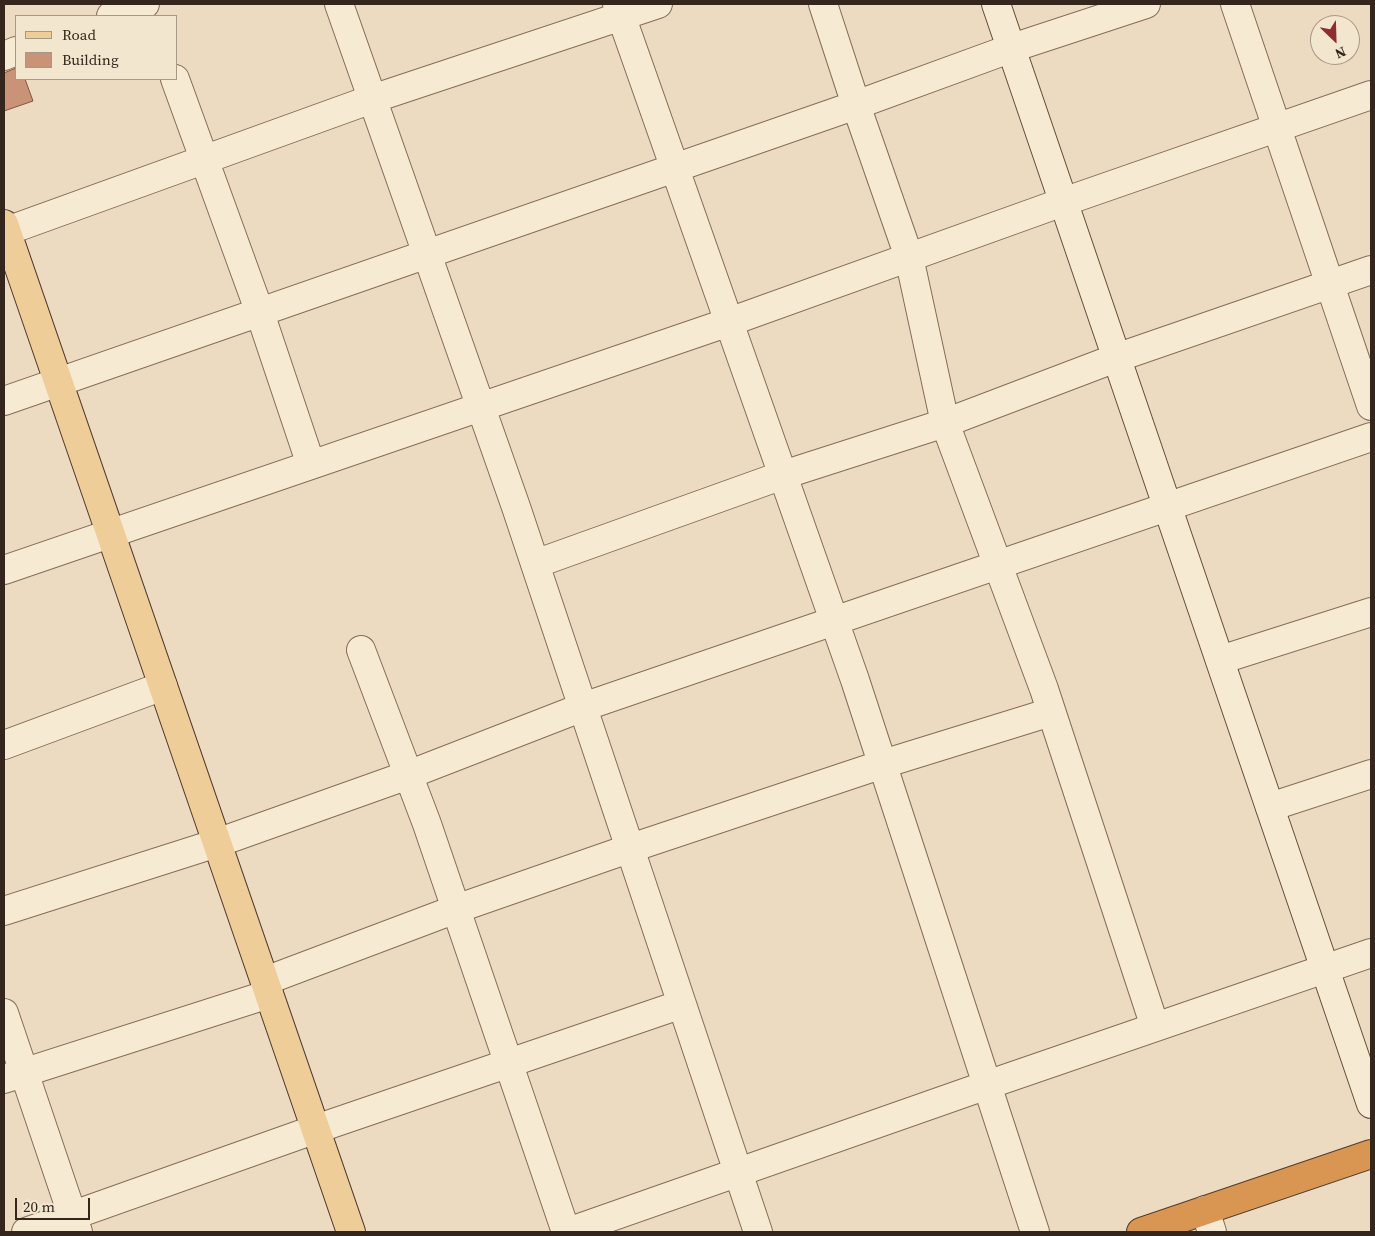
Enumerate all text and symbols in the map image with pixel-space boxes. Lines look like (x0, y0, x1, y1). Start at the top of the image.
legend (15, 15, 178, 80)
north arrow (1310, 15, 1360, 65)
text: Road (62, 24, 96, 45)
text: N (1332, 42, 1349, 64)
text: Building (62, 49, 119, 70)
scale bar (18, 1188, 92, 1220)
text: 20 m (23, 1196, 55, 1217)

